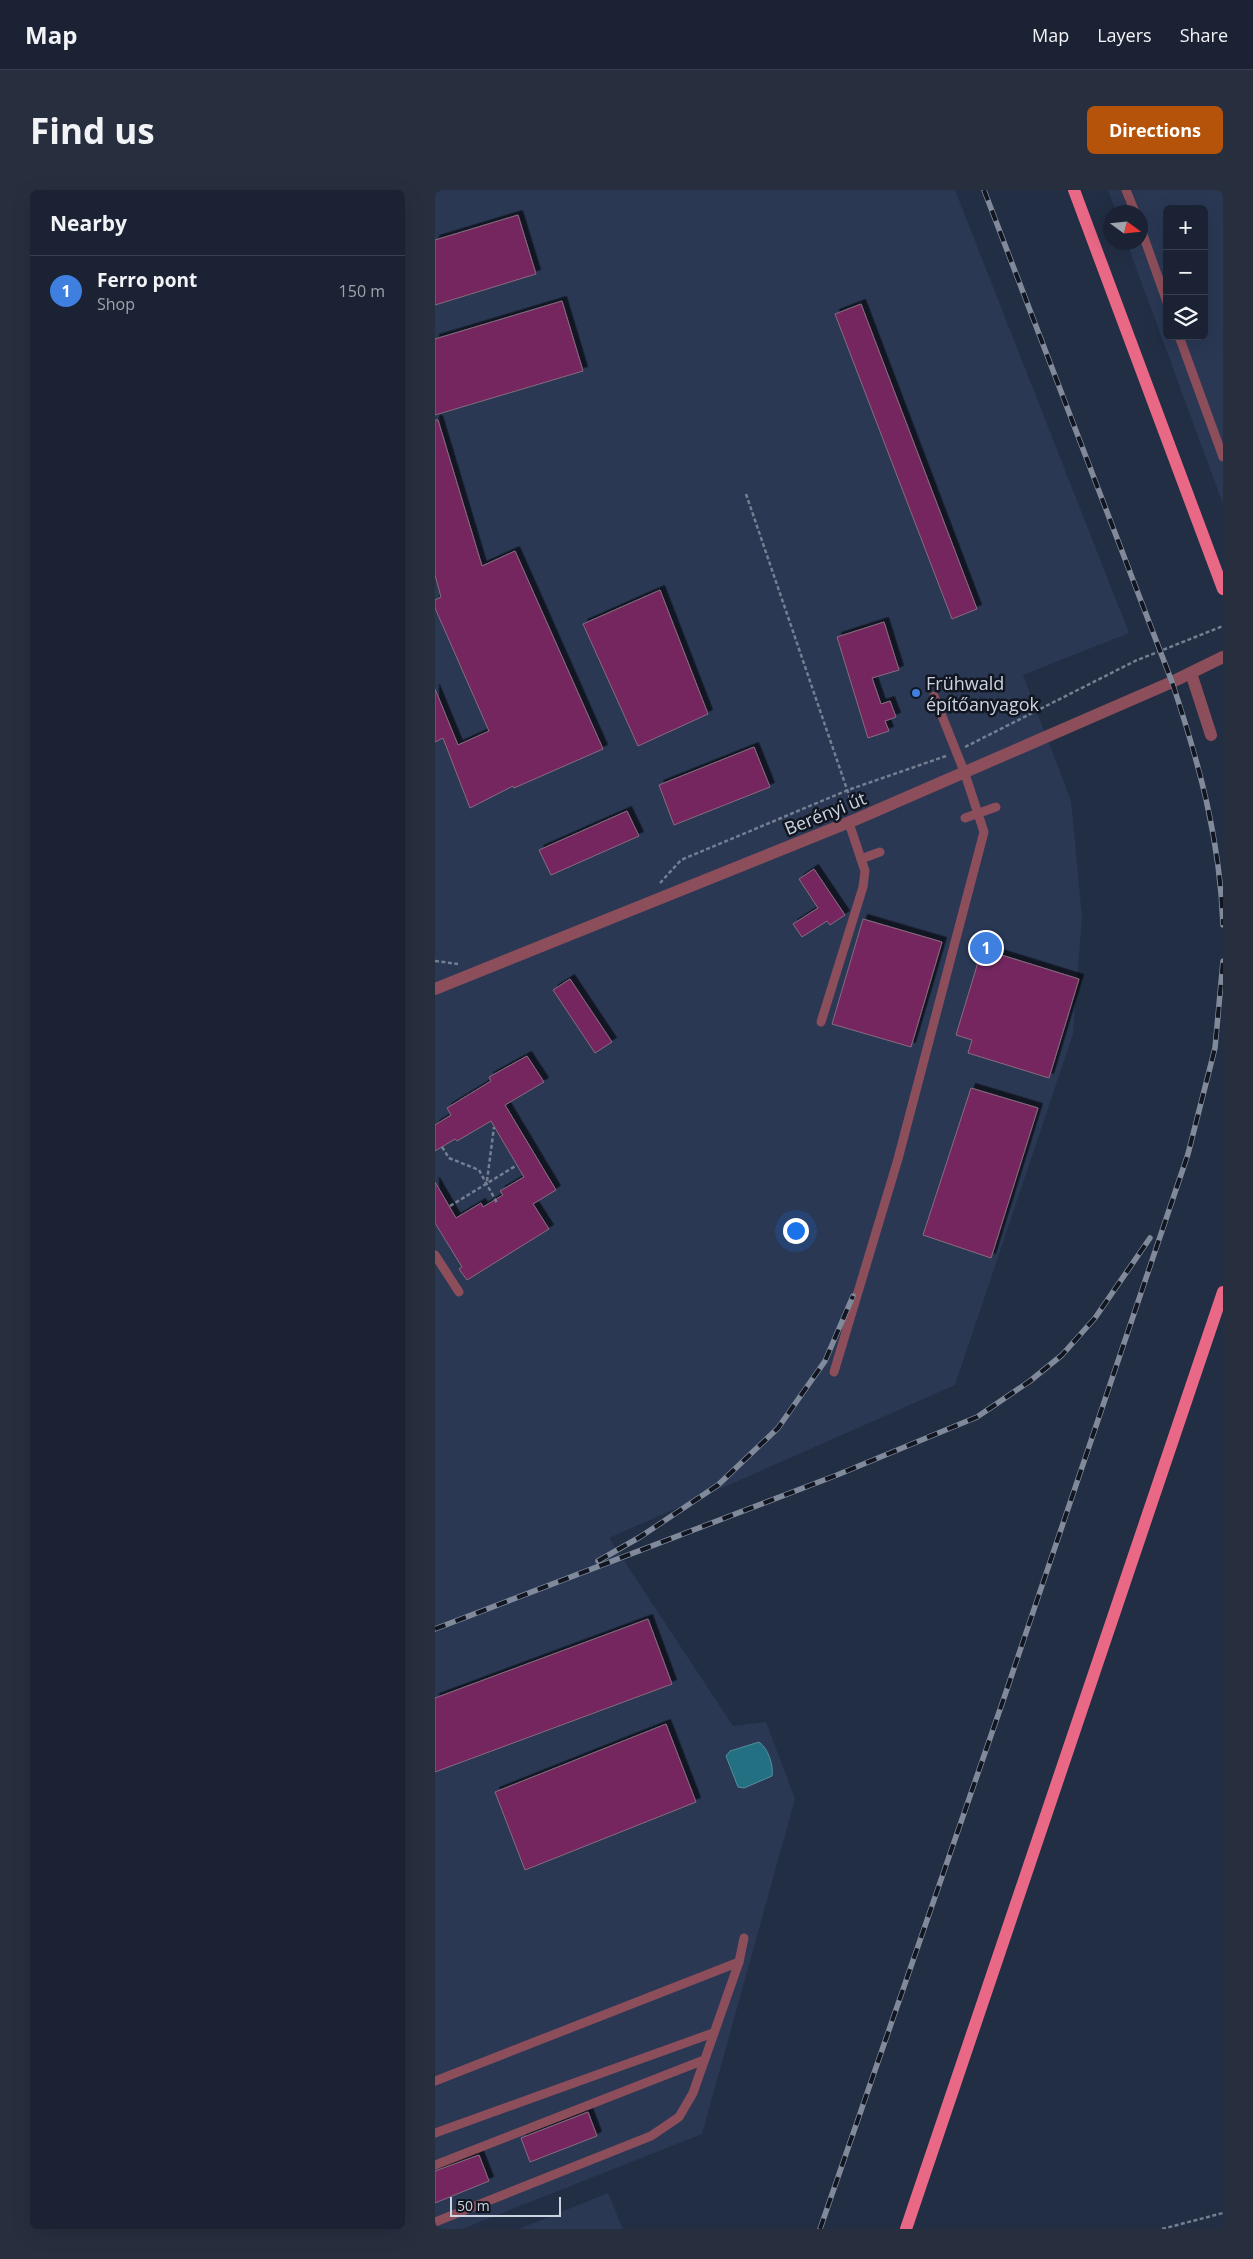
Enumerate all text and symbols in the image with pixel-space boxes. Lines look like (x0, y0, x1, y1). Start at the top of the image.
text: Map (25, 18, 77, 51)
text: Map (1032, 23, 1069, 47)
text: Layers (1097, 23, 1152, 47)
text: Share (1180, 23, 1228, 47)
button: Directions (1087, 106, 1223, 154)
text: Find us (30, 107, 155, 154)
north arrow (1103, 205, 1148, 250)
map controls (1163, 205, 1208, 340)
button: + (1163, 205, 1208, 250)
text: Nearby (50, 209, 127, 237)
button: − (1163, 250, 1208, 295)
text: Ferro pont (97, 267, 197, 293)
text: 1 (61, 280, 71, 302)
text: 150 m (339, 280, 385, 302)
text: Shop (97, 293, 135, 315)
button: layers (1163, 295, 1208, 340)
place label: Frühwald építőanyagok (926, 671, 1040, 716)
marker: Frühwald építőanyagok (910, 687, 922, 699)
street label: Berényi út (781, 786, 869, 840)
pin: 1 (970, 929, 1002, 967)
your location (783, 1218, 809, 1244)
scale bar (450, 2194, 561, 2217)
text: 50 m (457, 2196, 490, 2215)

